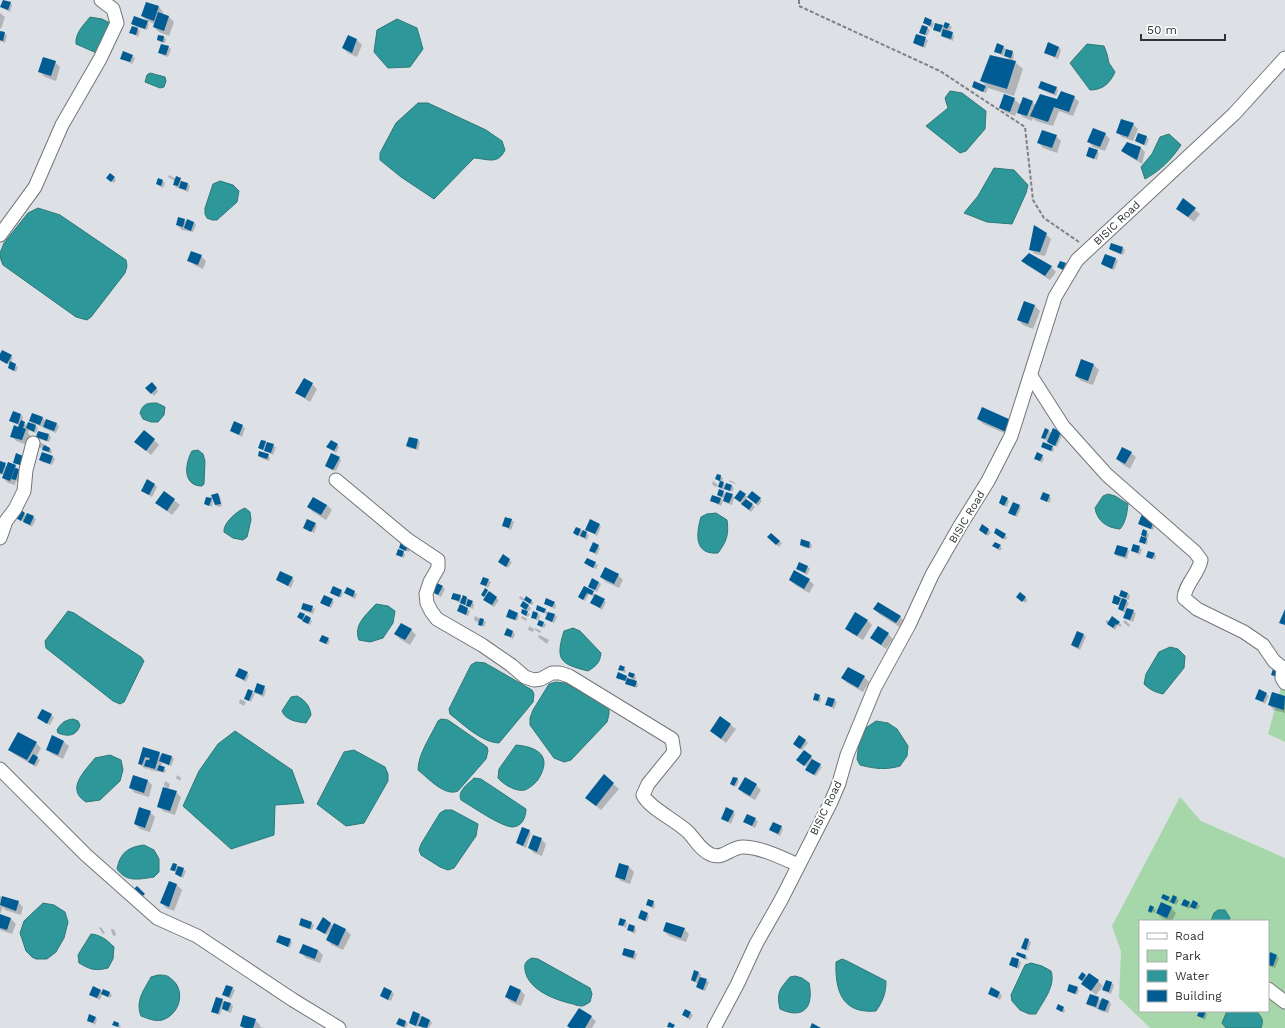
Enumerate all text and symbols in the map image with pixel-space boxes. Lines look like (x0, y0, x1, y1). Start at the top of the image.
scale bar (1141, 16, 1225, 42)
text: 50 m (1147, 23, 1177, 37)
street label: BISIC Road (1091, 198, 1143, 248)
street label: BISIC Road (946, 488, 988, 546)
street label: BISIC Road (807, 779, 845, 837)
legend (1139, 920, 1269, 1012)
text: Road (1175, 929, 1204, 943)
text: Park (1175, 949, 1201, 963)
text: Water (1175, 969, 1210, 983)
text: Building (1175, 989, 1222, 1003)

